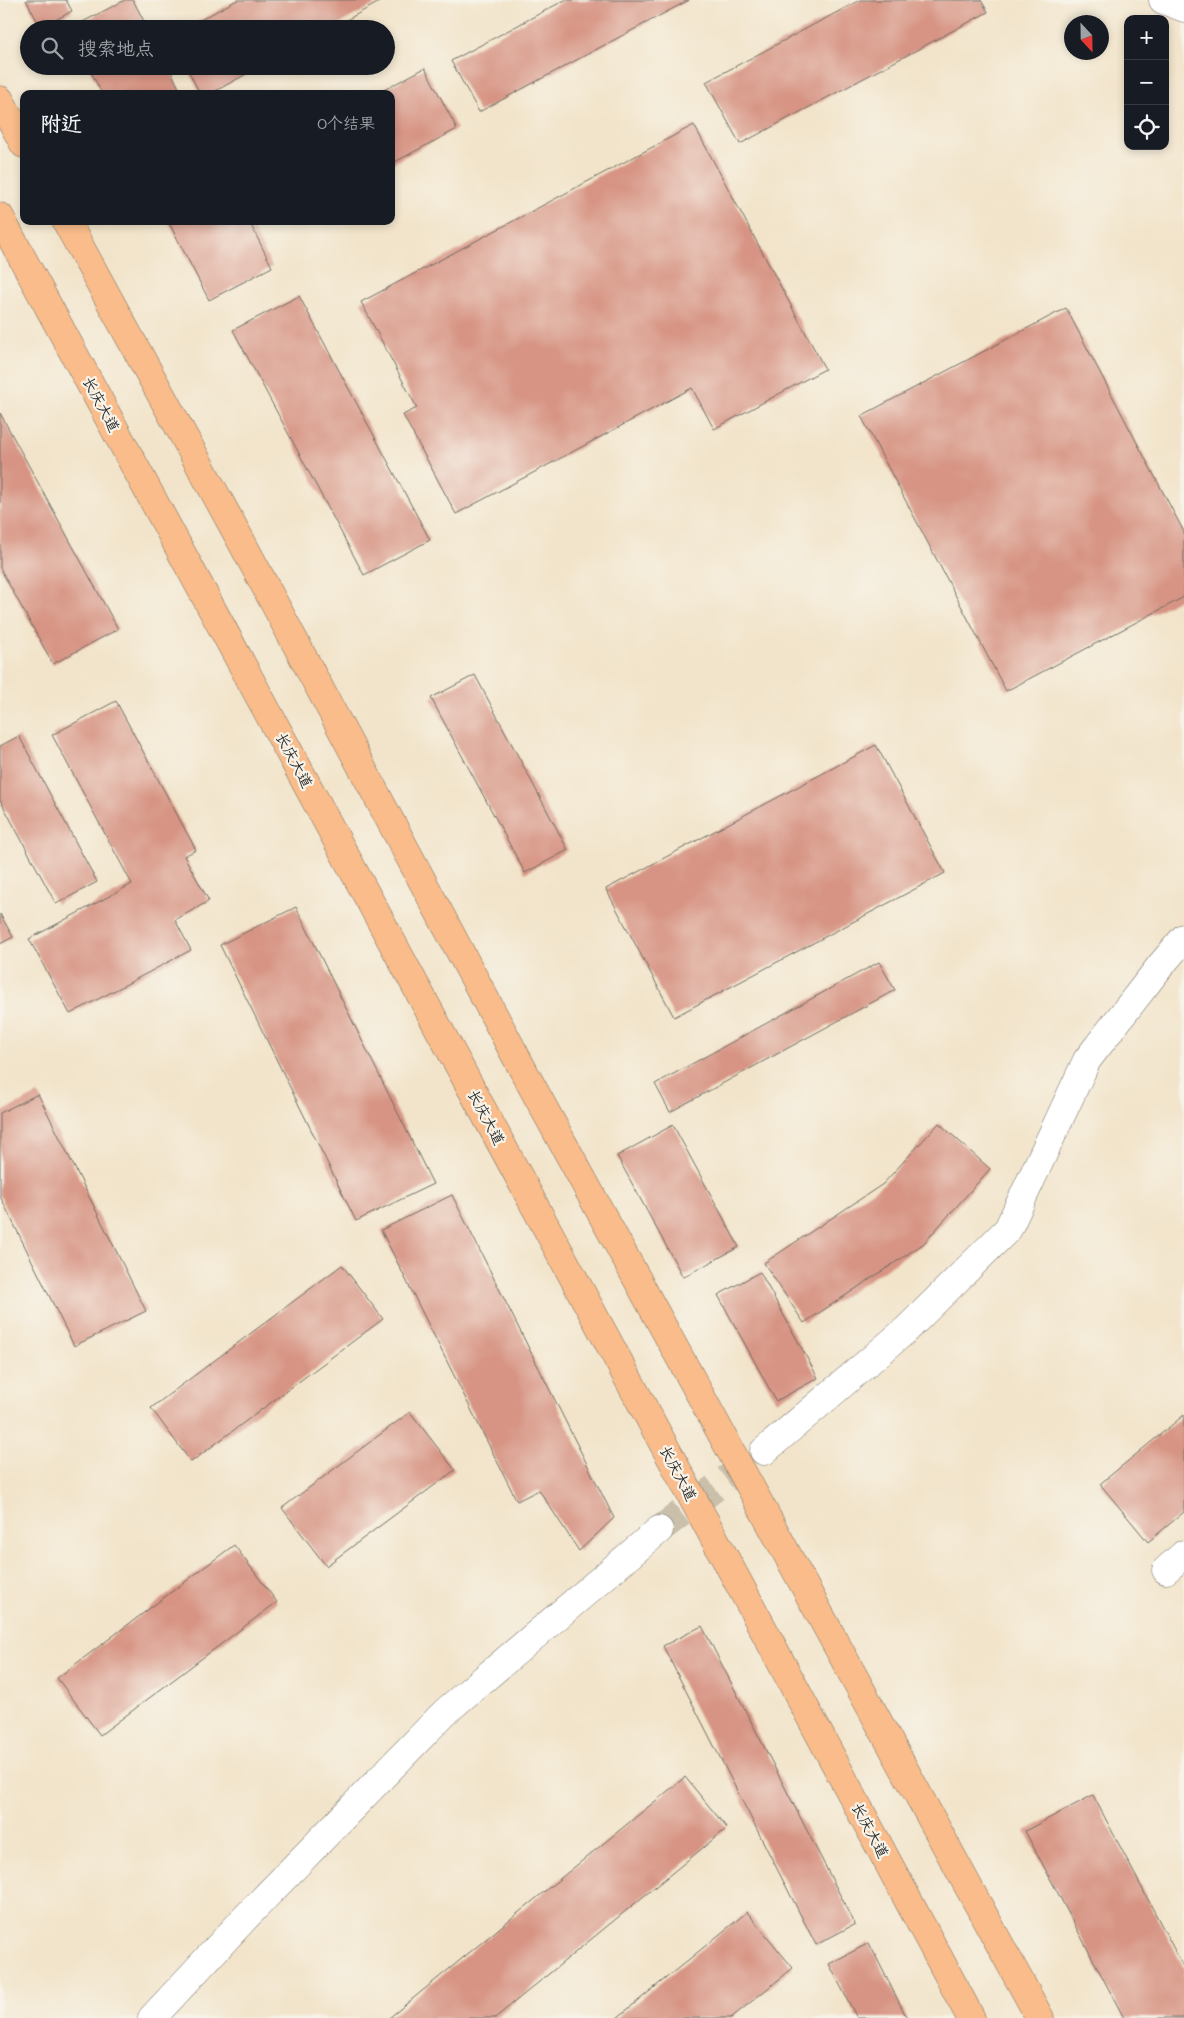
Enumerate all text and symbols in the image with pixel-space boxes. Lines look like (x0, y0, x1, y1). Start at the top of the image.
north arrow (1064, 15, 1109, 60)
map controls (1124, 15, 1169, 150)
button: + (1124, 15, 1169, 60)
search box (20, 20, 395, 75)
icon: search (38, 34, 66, 62)
text: 搜索地点 (78, 35, 154, 60)
button: − (1124, 60, 1169, 105)
button: locate (1124, 105, 1169, 150)
text: 附近 (40, 109, 82, 136)
text: 0个结果 (317, 112, 375, 133)
street label: 长庆大道 (79, 373, 125, 435)
street label: 长庆大道 (272, 729, 318, 791)
street label: 长庆大道 (464, 1086, 510, 1148)
street label: 长庆大道 (656, 1442, 702, 1504)
street label: 长庆大道 (848, 1799, 894, 1861)

